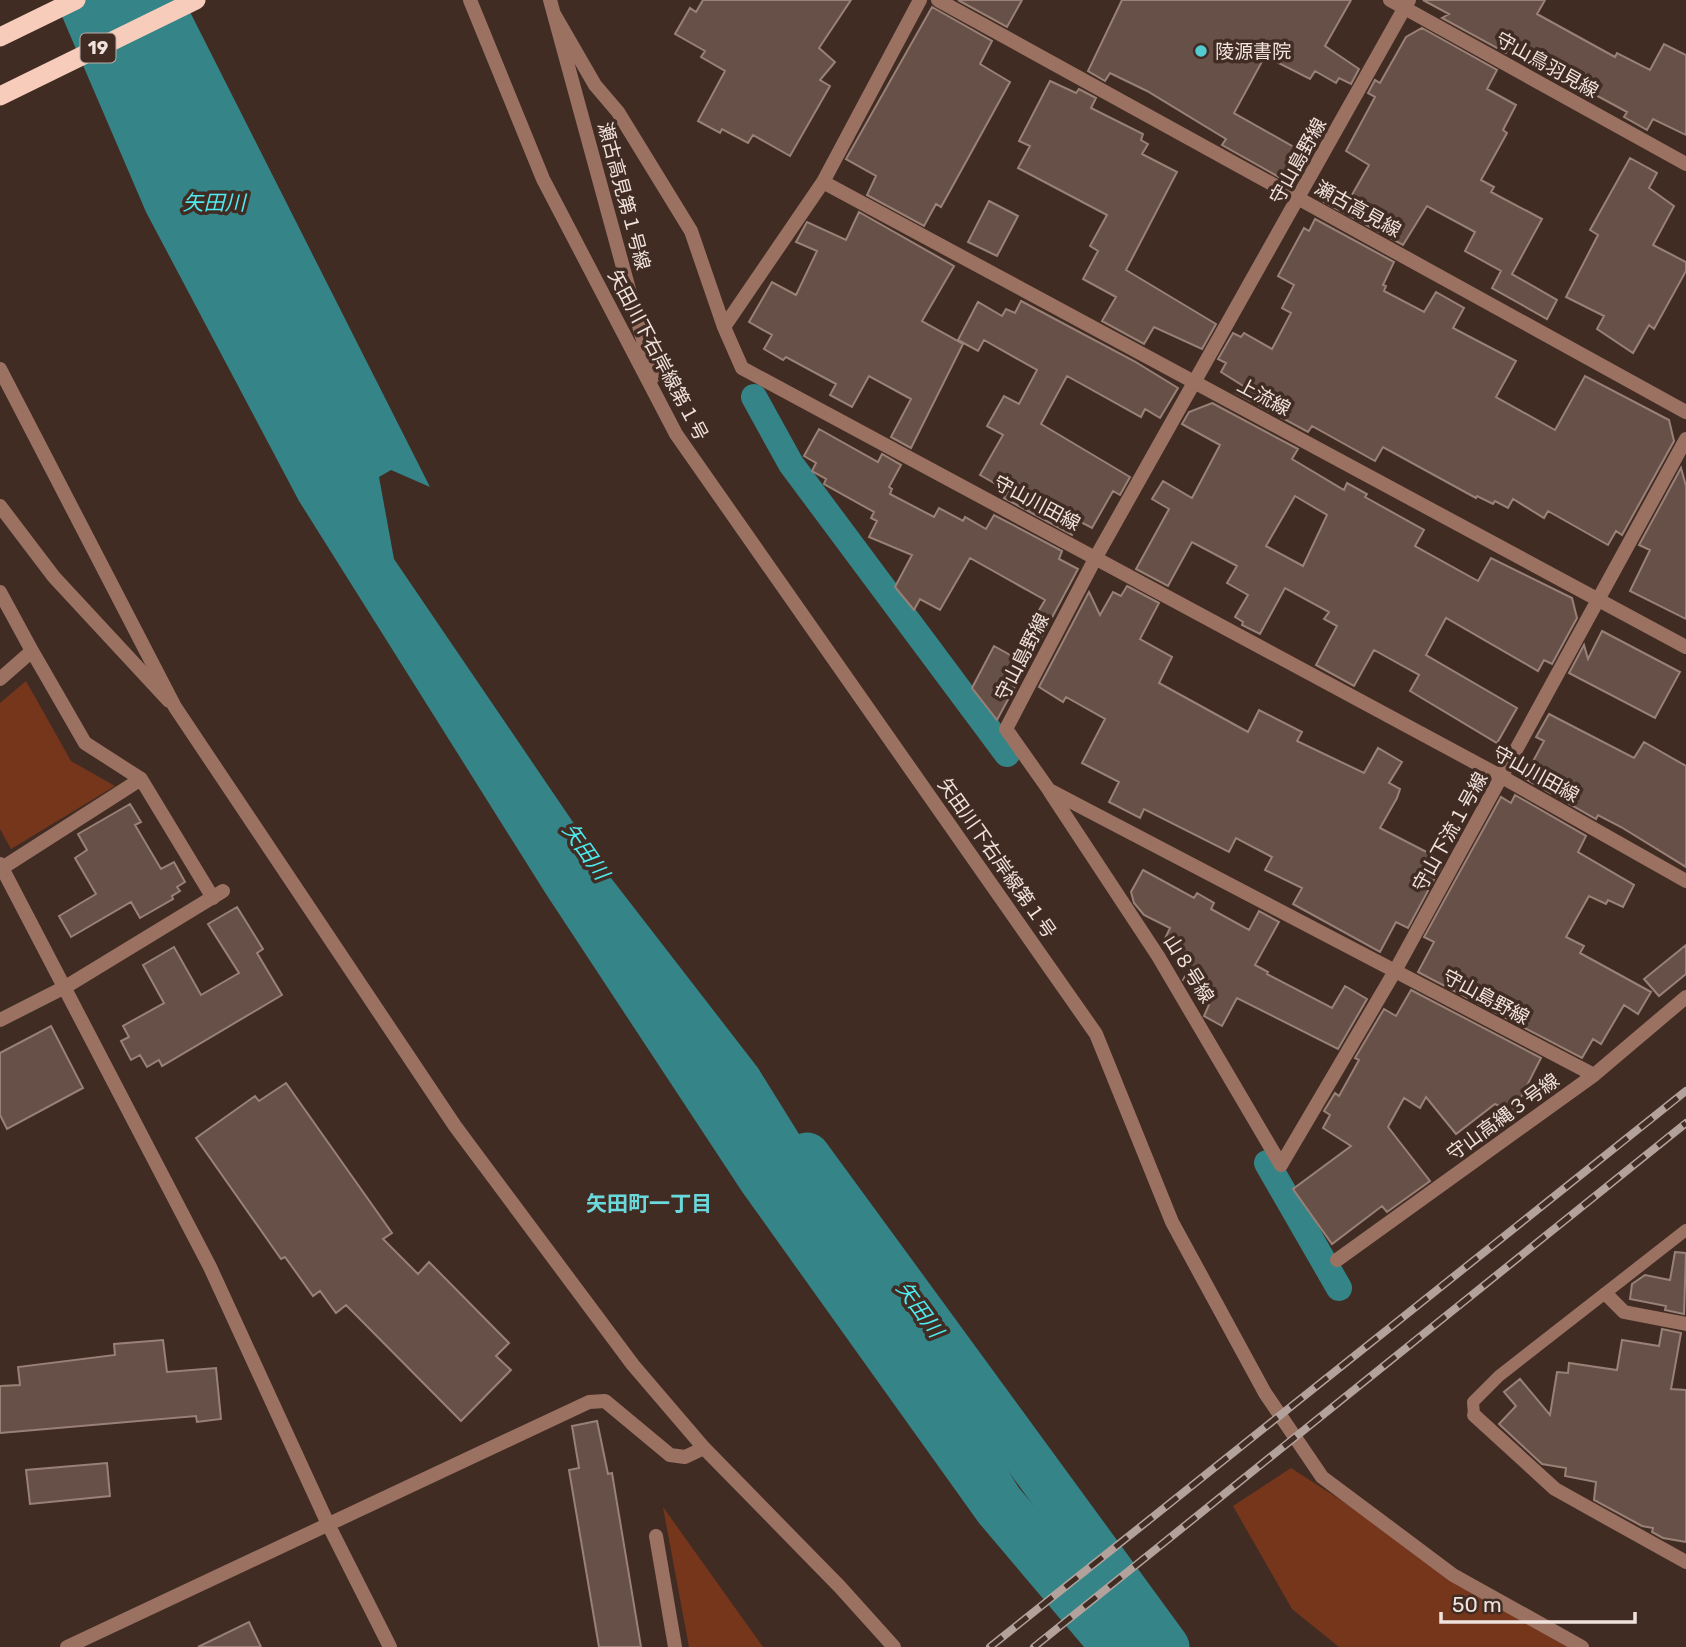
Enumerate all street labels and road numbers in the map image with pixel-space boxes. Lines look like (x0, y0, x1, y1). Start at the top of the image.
street label: 守山鳥羽見線 (1492, 27, 1602, 103)
road number: 19 (80, 33, 116, 62)
street label: 守山島野線 (1265, 114, 1331, 208)
street label: 瀬古高見第１号線 (593, 120, 655, 272)
street label: 瀬古高見線 (1311, 176, 1405, 242)
street label: 矢田川下右岸線第１号 (603, 266, 713, 444)
street label: 上流線 (1233, 373, 1295, 421)
street label: 守山川田線 (990, 471, 1084, 535)
street label: 守山島野線 (990, 609, 1054, 705)
street label: 守山川田線 (1489, 741, 1583, 807)
street label: 守山下流１号線 (1408, 768, 1492, 896)
street label: 矢田川下右岸線第１号 (933, 774, 1061, 942)
street label: 山８号線 (1159, 931, 1219, 1007)
street label: 守山島野線 (1439, 965, 1533, 1029)
street label: 守山高縄３号線 (1442, 1069, 1564, 1165)

